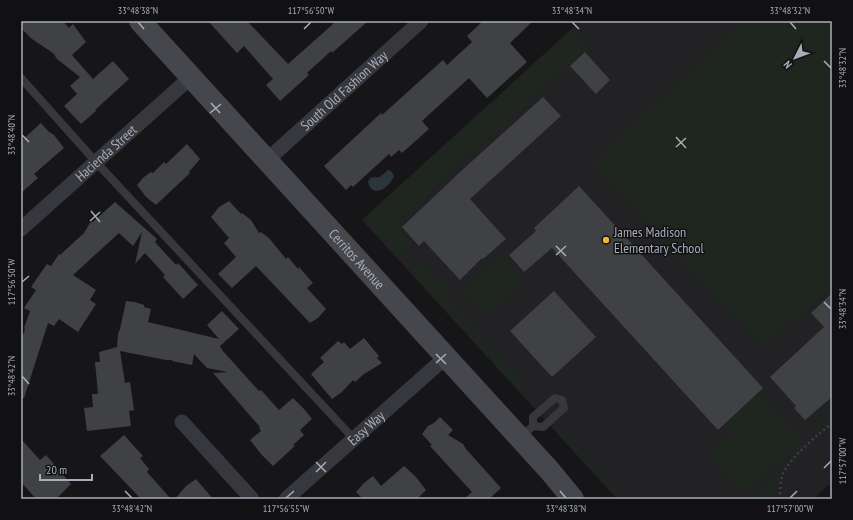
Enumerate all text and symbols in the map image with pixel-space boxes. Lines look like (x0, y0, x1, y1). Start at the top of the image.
text: 33°48'38"N (118, 4, 158, 17)
text: 117°56'50"W (288, 4, 335, 17)
text: 33°48'34"N (552, 4, 592, 17)
text: 33°48'32"N (770, 4, 810, 17)
north arrow (775, 38, 815, 78)
street label: South Old Fashion Way (297, 46, 392, 135)
text: 33°48'32"N (836, 48, 849, 88)
text: N (780, 58, 795, 72)
text: 33°48'40"N (5, 115, 18, 155)
street label: Hacienda Street (71, 121, 141, 185)
place label: James Madison Elementary School (613, 223, 704, 257)
street label: Cerritos Avenue (325, 225, 389, 293)
marker: James Madison Elementary School (601, 235, 611, 245)
text: 117°56'50"W (5, 258, 18, 305)
text: 33°48'34"N (836, 289, 849, 329)
text: 33°48'42"N (5, 356, 18, 396)
street label: Easy Way (344, 406, 389, 449)
text: 117°57'00"W (836, 437, 849, 484)
scale bar (40, 456, 92, 482)
text: 20 m (46, 462, 67, 477)
text: 33°48'42"N (112, 502, 152, 515)
text: 117°56'55"W (263, 502, 310, 515)
text: 33°48'38"N (546, 502, 586, 515)
text: 117°57'00"W (767, 502, 814, 515)

